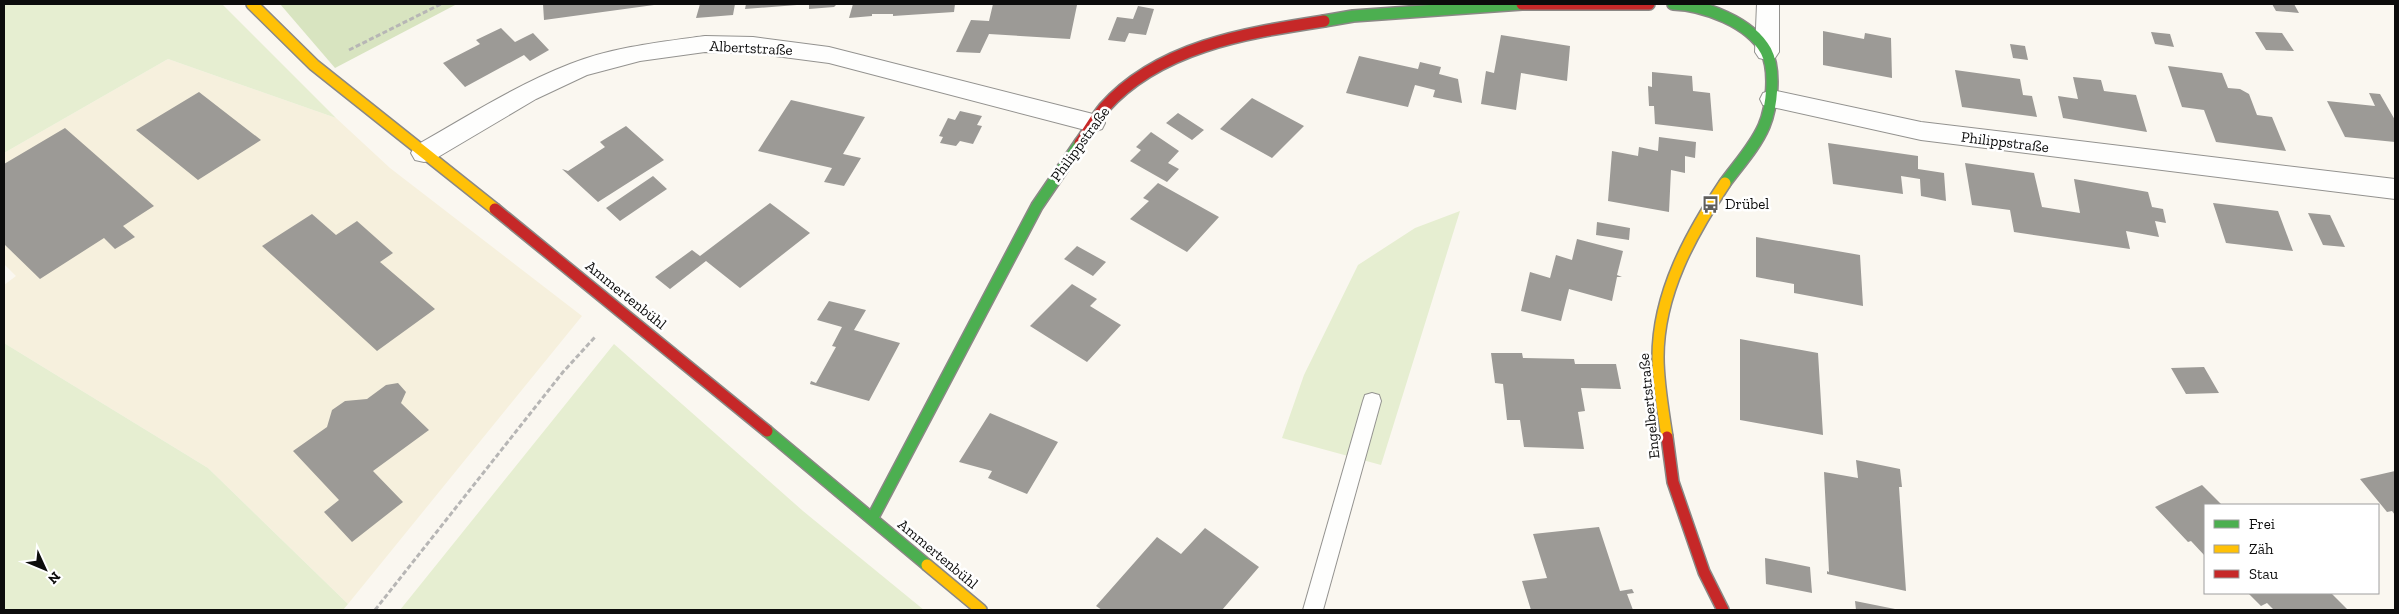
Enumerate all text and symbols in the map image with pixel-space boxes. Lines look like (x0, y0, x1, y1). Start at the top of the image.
street label: Albertstraße (709, 37, 793, 59)
street label: Philippstraße (1047, 103, 1113, 185)
street label: Philippstraße (1960, 128, 2050, 156)
bus stop icon: Drübel (1701, 194, 1721, 214)
place label: Drübel (1725, 195, 1769, 213)
street label: Ammertenbühl (582, 257, 670, 333)
street label: Engelbertstraße (1635, 352, 1663, 460)
legend (2204, 504, 2379, 594)
street label: Ammertenbühl (894, 515, 982, 593)
text: Frei (2249, 515, 2275, 533)
text: Zäh (2249, 540, 2274, 558)
north arrow (20, 544, 70, 594)
text: Stau (2249, 565, 2279, 583)
text: N (44, 568, 64, 588)

